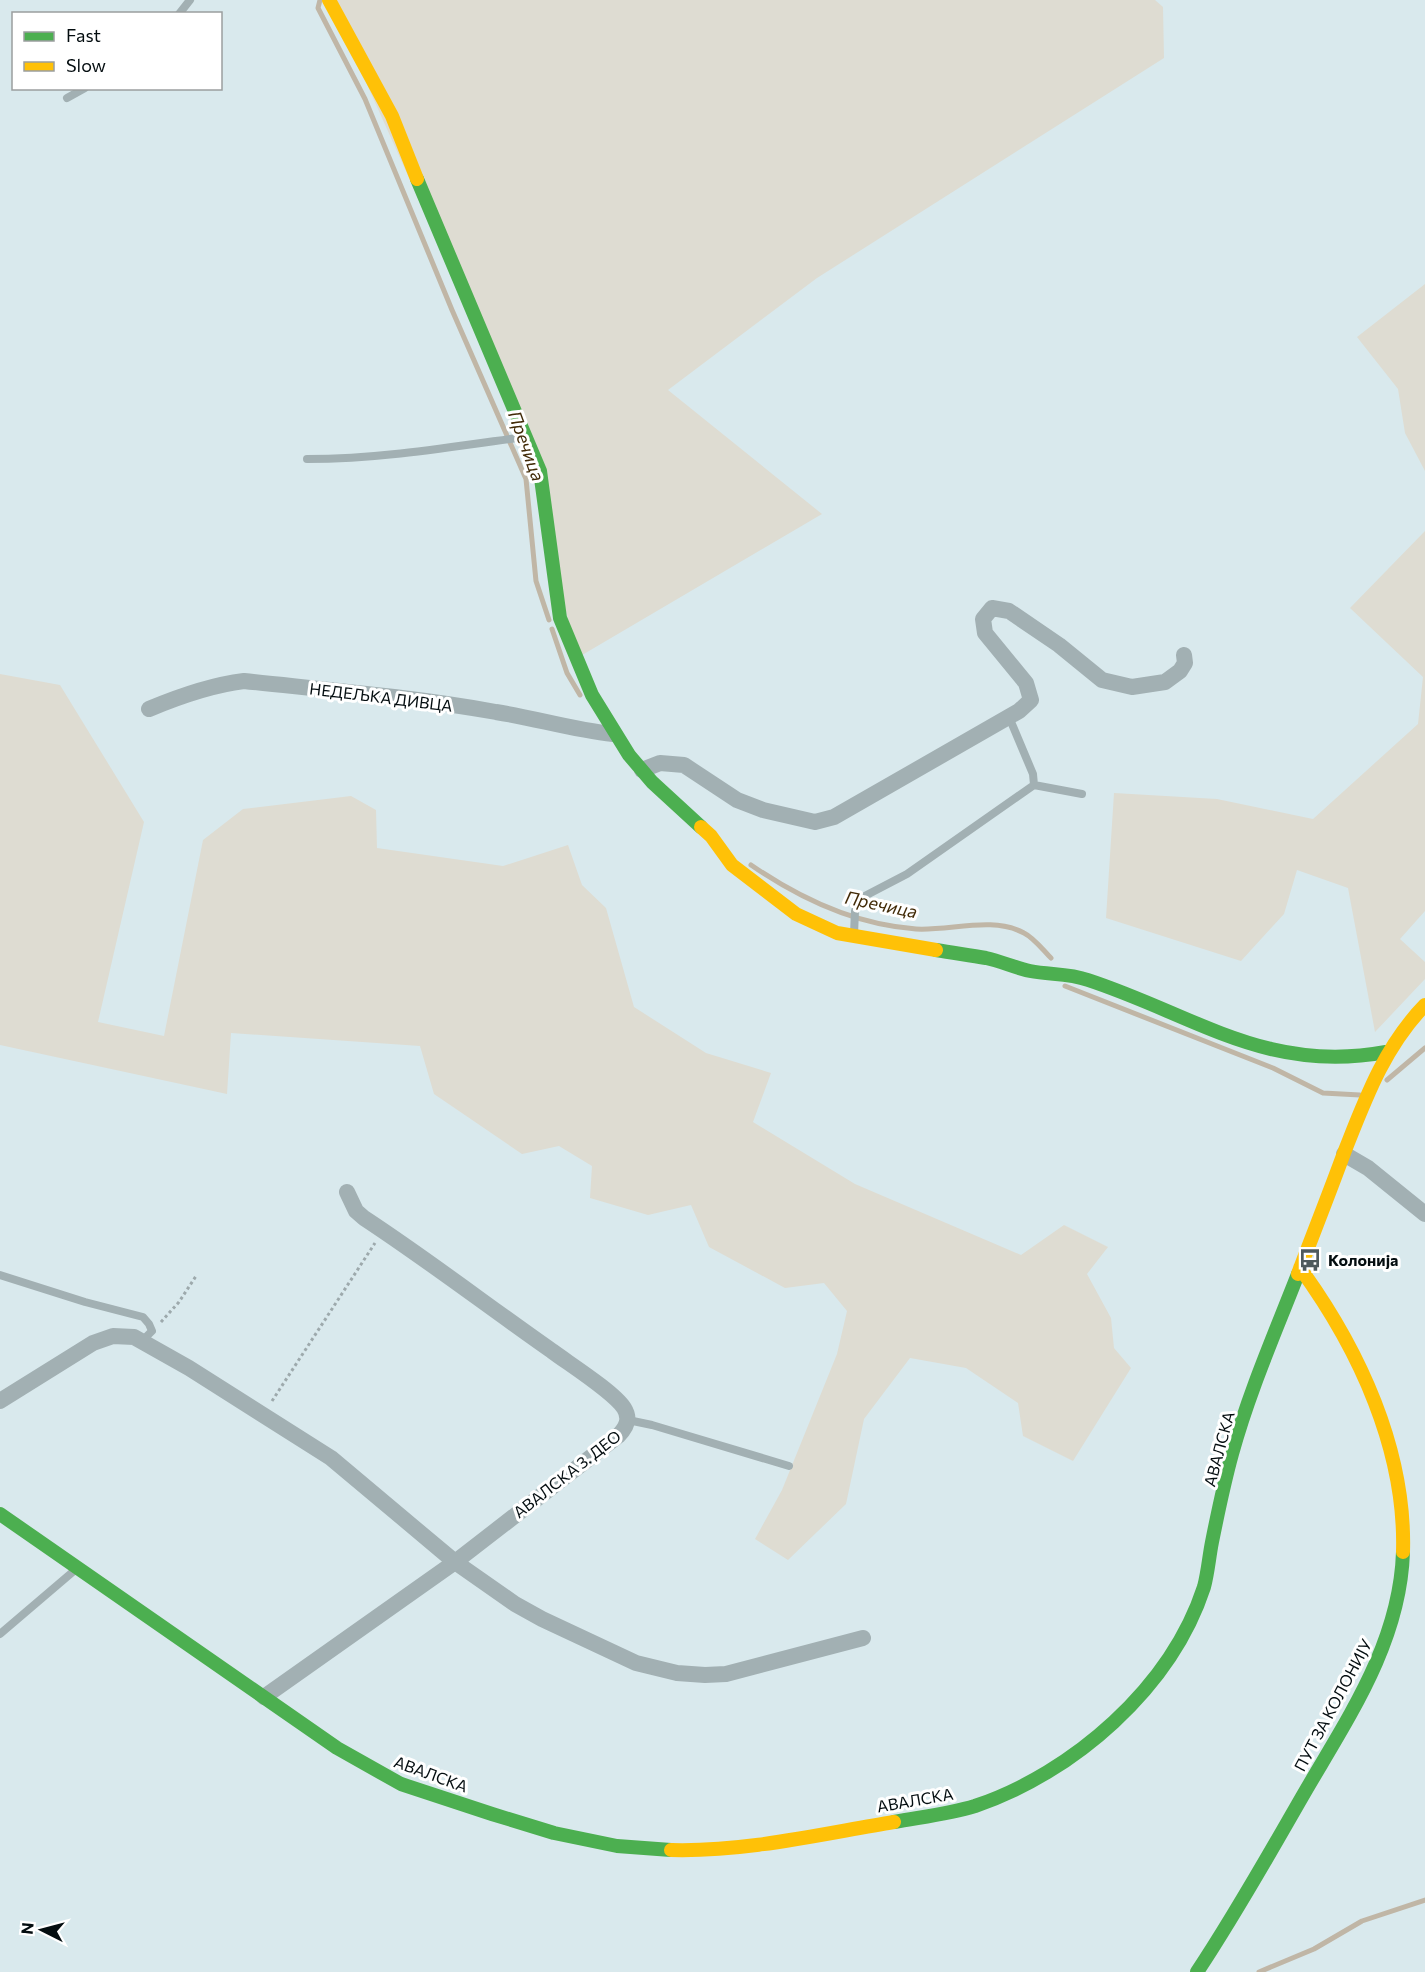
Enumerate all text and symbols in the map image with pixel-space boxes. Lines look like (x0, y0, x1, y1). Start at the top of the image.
legend (12, 12, 222, 90)
text: Fast (66, 24, 101, 46)
text: Slow (66, 54, 106, 76)
water label: Пречица (504, 408, 550, 484)
street label: НЕДЕЉКА ДИВЦА (308, 678, 454, 715)
water label: Пречица (843, 886, 919, 922)
bus stop icon: Колонија (1297, 1247, 1323, 1273)
place label: Колонија (1328, 1250, 1398, 1269)
street label: АВАЛСКА (1199, 1409, 1238, 1489)
street label: АВАЛСКА 3. ДЕО (509, 1426, 624, 1521)
street label: ПУТ ЗА КОЛОНИЈУ (1290, 1635, 1376, 1774)
street label: АВАЛСКА (392, 1751, 471, 1796)
street label: АВАЛСКА (875, 1783, 955, 1816)
north arrow (12, 1900, 72, 1960)
text: N (17, 1921, 37, 1935)

